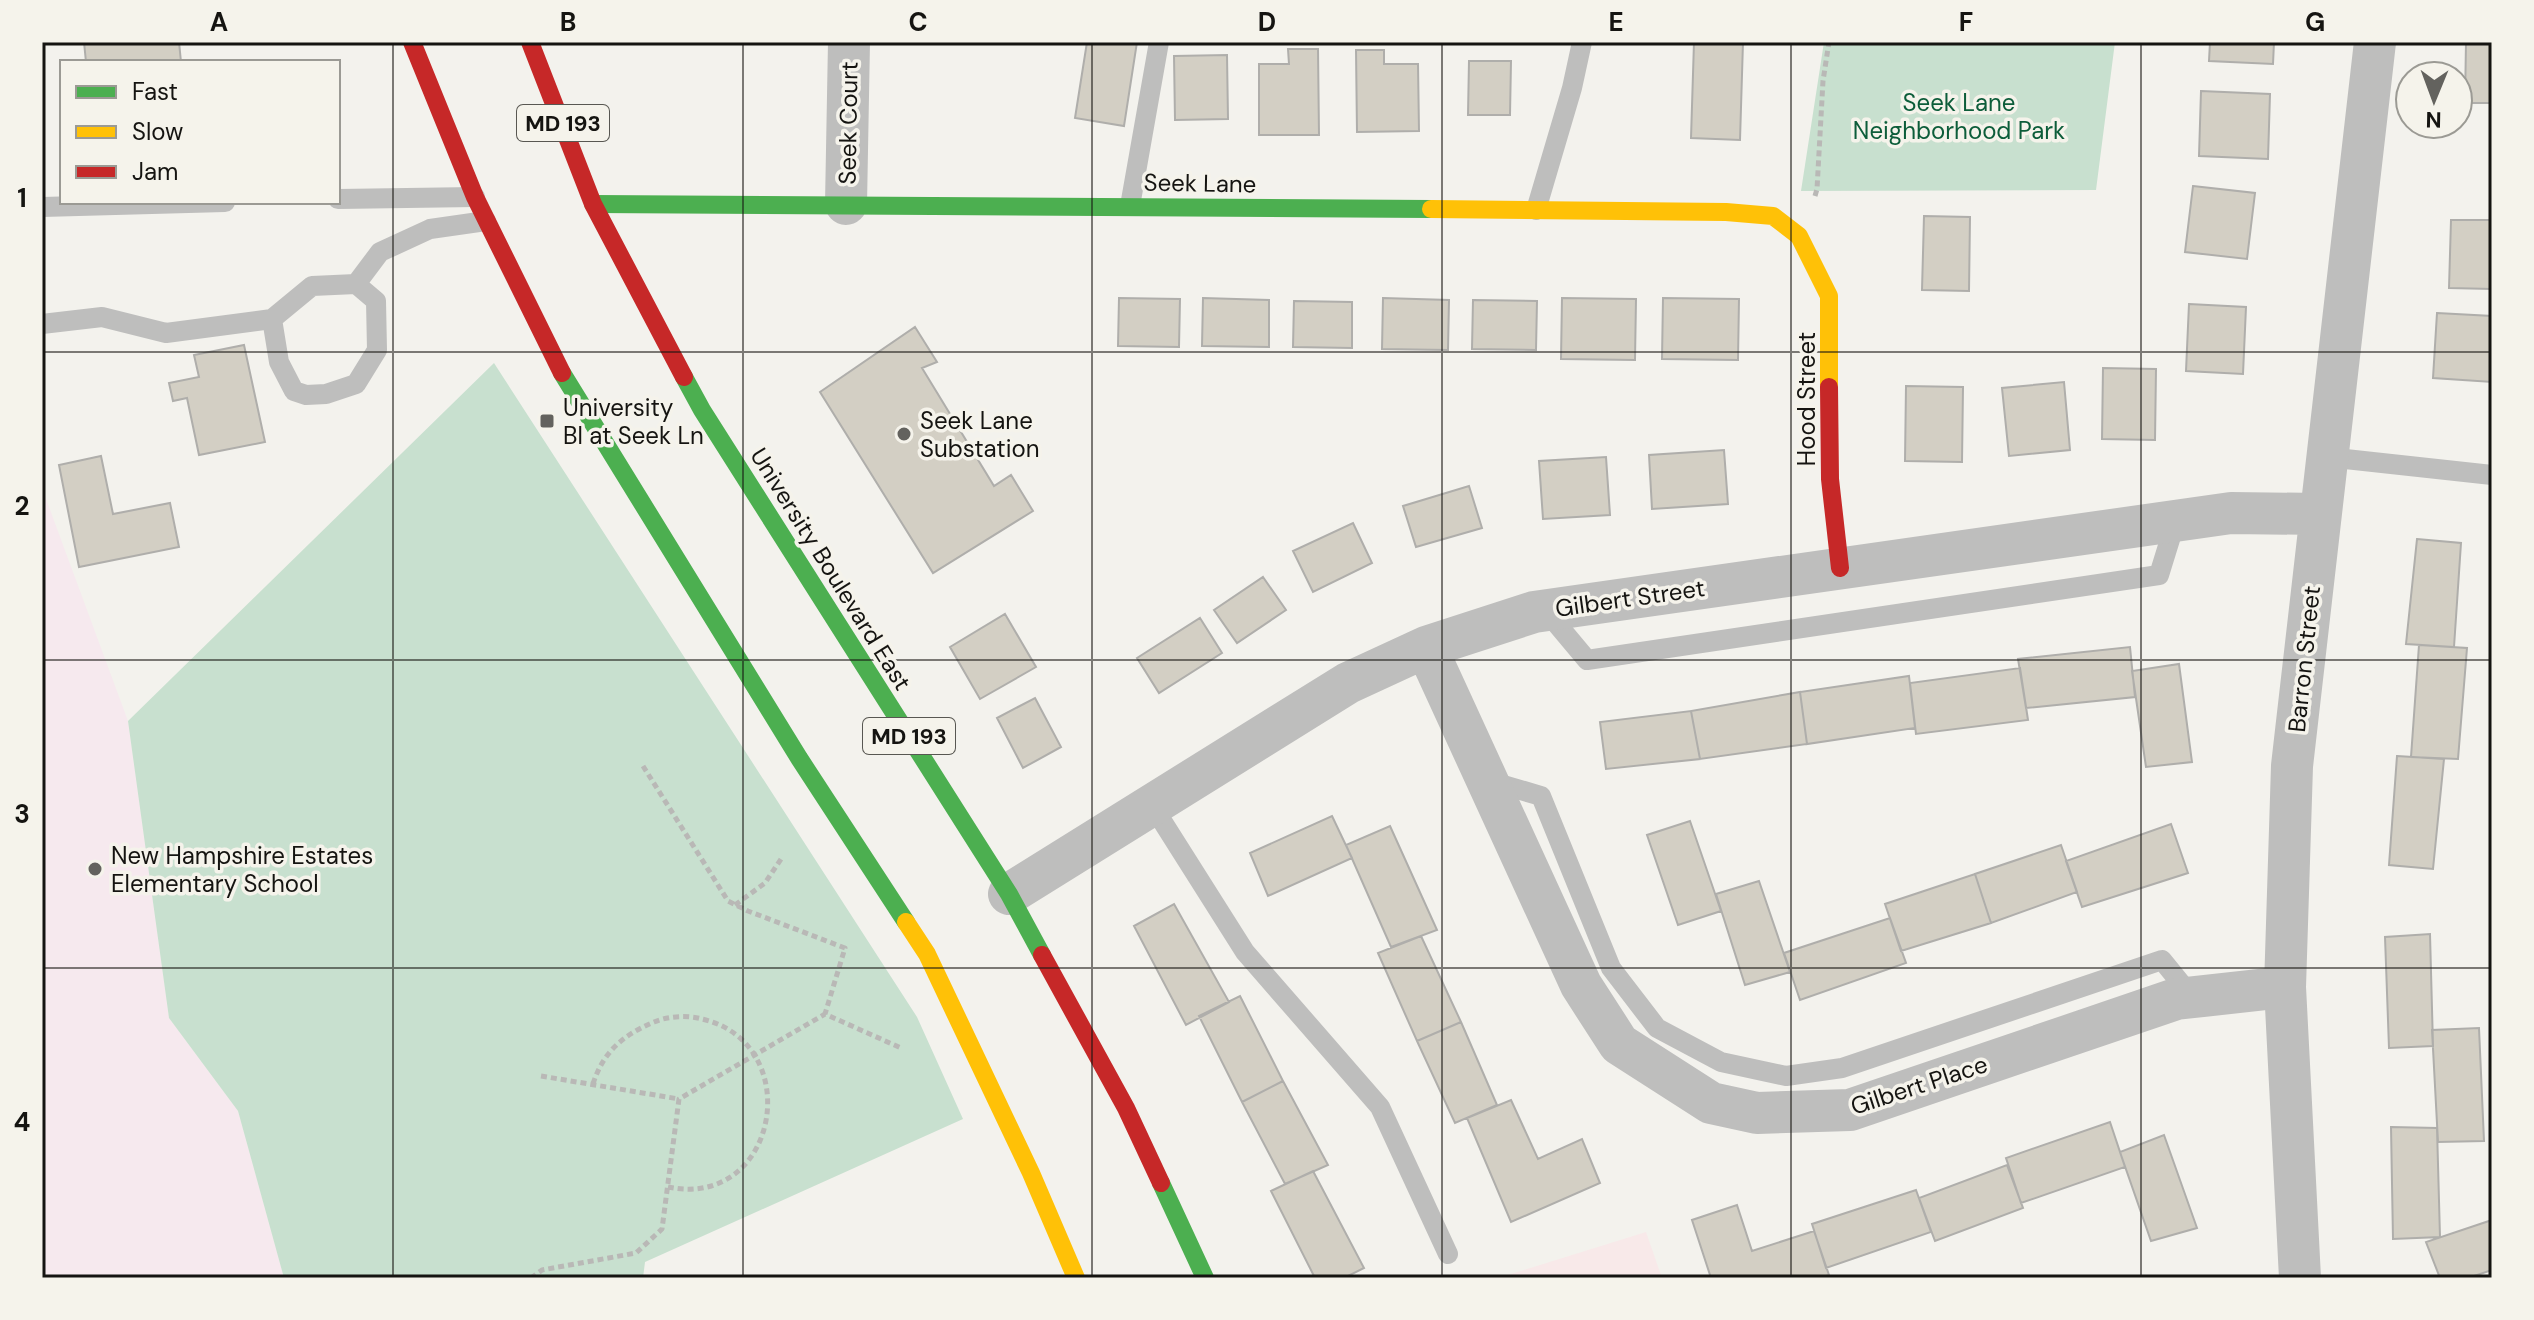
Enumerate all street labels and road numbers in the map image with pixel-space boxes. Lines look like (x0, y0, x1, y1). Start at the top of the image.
street label: Seek Court (831, 61, 865, 185)
road number: MD 193 (517, 105, 609, 141)
street label: Seek Lane (1143, 167, 1257, 199)
street label: Hood Street (1791, 332, 1822, 466)
street label: University Boulevard East (744, 442, 918, 696)
street label: Gilbert Street (1553, 572, 1707, 624)
street label: Barron Street (2281, 584, 2327, 734)
road number: MD 193 (863, 718, 955, 754)
street label: Gilbert Place (1847, 1048, 1991, 1122)

